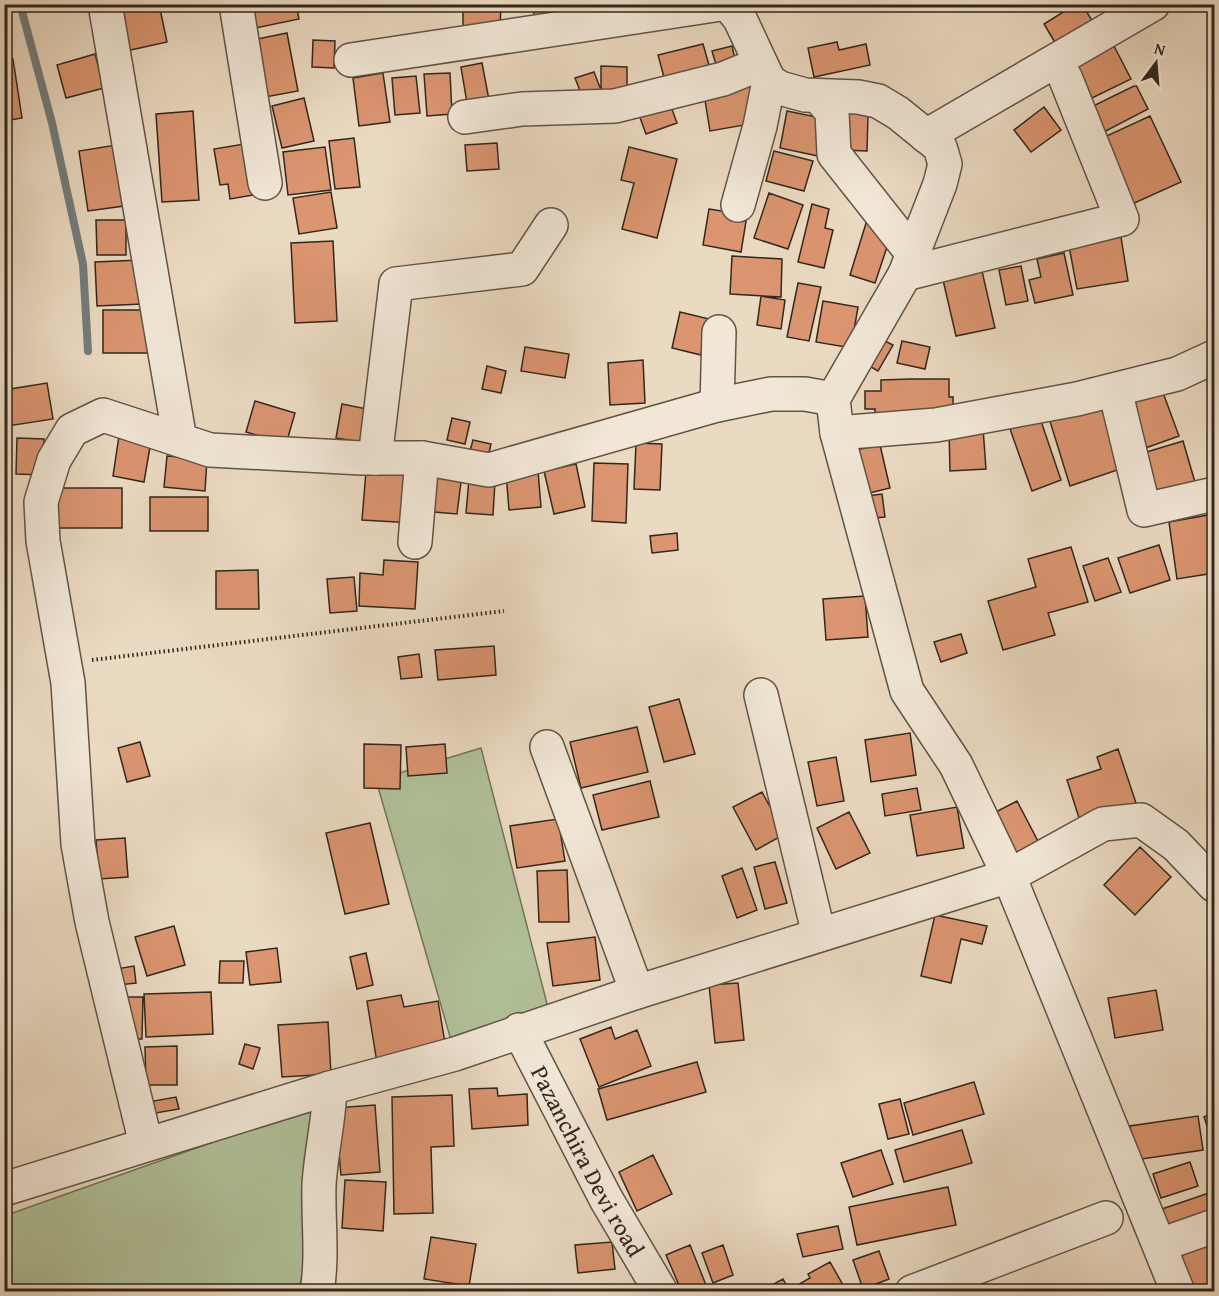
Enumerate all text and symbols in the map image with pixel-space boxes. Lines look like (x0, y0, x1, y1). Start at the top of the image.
north arrow (1126, 33, 1186, 93)
text: N (1152, 36, 1169, 62)
street label: Pazanchira Devi road (523, 1059, 654, 1263)

